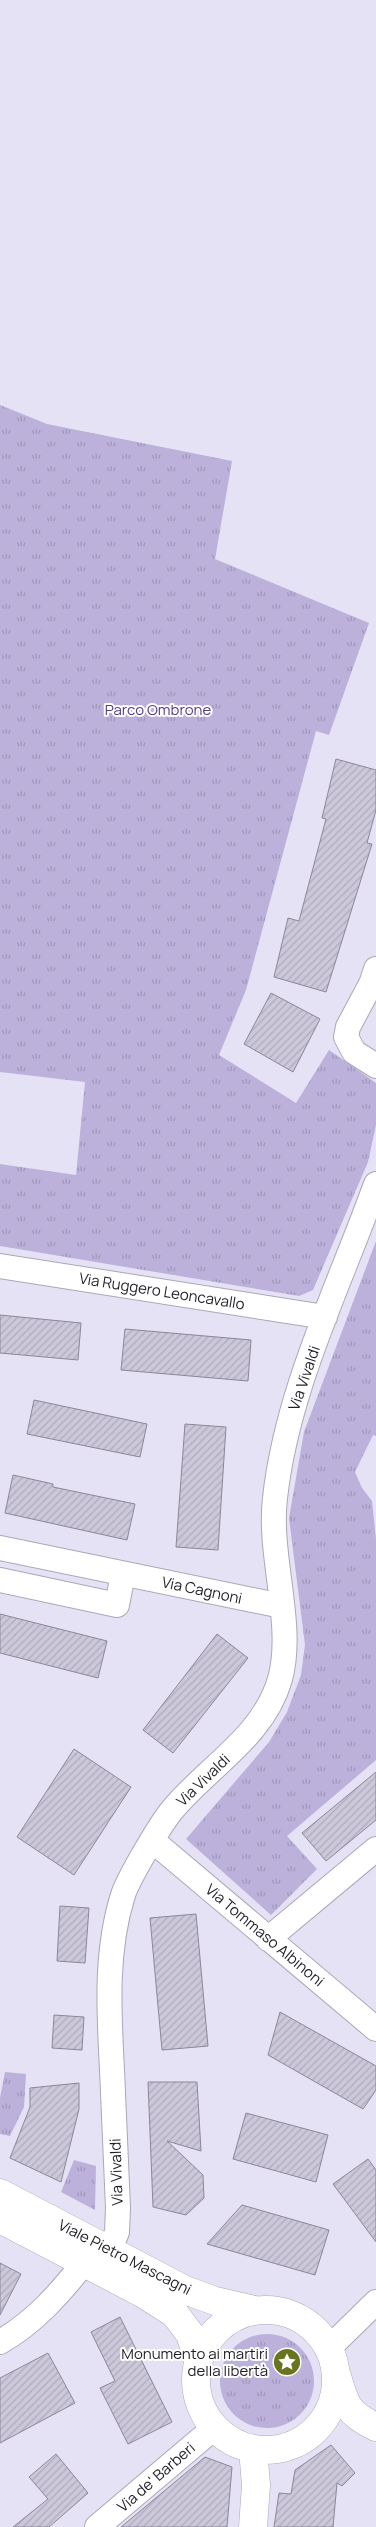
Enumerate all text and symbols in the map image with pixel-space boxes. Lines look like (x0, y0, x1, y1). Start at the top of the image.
park label: Parco Ombrone (105, 699, 211, 720)
street label: Via Ruggero Leoncavallo (78, 1268, 246, 1314)
street label: Via Vivaldi (283, 1343, 325, 1413)
street label: Via Cagnoni (160, 1571, 244, 1609)
street label: Via Vivaldi (172, 1749, 234, 1811)
street label: Via Tommaso Albinoni (201, 1879, 329, 1991)
street label: Via Vivaldi (104, 2138, 128, 2206)
street label: Viale Pietro Mascagni (55, 2214, 195, 2300)
place label: Monumento ai martiri della libertà (121, 2343, 268, 2381)
place icon: Monumento ai martiri della libertà (272, 2347, 302, 2377)
street label: Via de' Barberi (113, 2437, 199, 2517)

